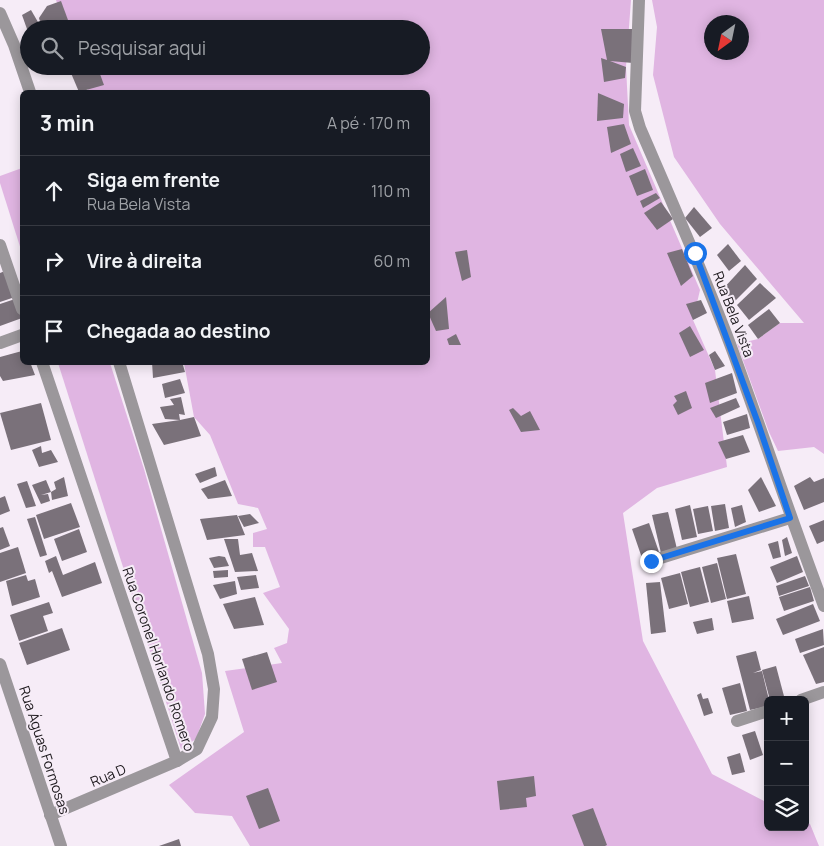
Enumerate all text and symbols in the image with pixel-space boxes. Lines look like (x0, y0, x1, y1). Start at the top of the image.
north arrow (704, 15, 749, 60)
search box (20, 20, 430, 75)
icon: search (38, 34, 66, 62)
text: Pesquisar aqui (78, 35, 206, 61)
text: 3 min (40, 109, 94, 137)
text: A pé · 170 m (327, 112, 410, 134)
text: Siga em frente (87, 167, 220, 193)
icon: ahead (40, 177, 68, 205)
text: 110 m (371, 180, 410, 202)
text: Rua Bela Vista (87, 193, 190, 215)
route start (684, 242, 707, 265)
icon: right (40, 247, 68, 275)
text: Vire à direita (87, 248, 202, 274)
text: 60 m (374, 250, 410, 272)
street label: Rua Bela Vista (709, 268, 759, 360)
icon: arrive (40, 317, 68, 345)
text: Chegada ao destino (87, 318, 270, 344)
route end (640, 550, 663, 573)
street label: Rua Coronel Horlando Romero (118, 564, 200, 754)
street label: Rua Águas Formosas (15, 683, 75, 817)
map controls (764, 696, 809, 831)
button: + (764, 696, 809, 741)
button: − (764, 741, 809, 786)
street label: Rua D (87, 759, 129, 791)
button: layers (764, 786, 809, 831)

